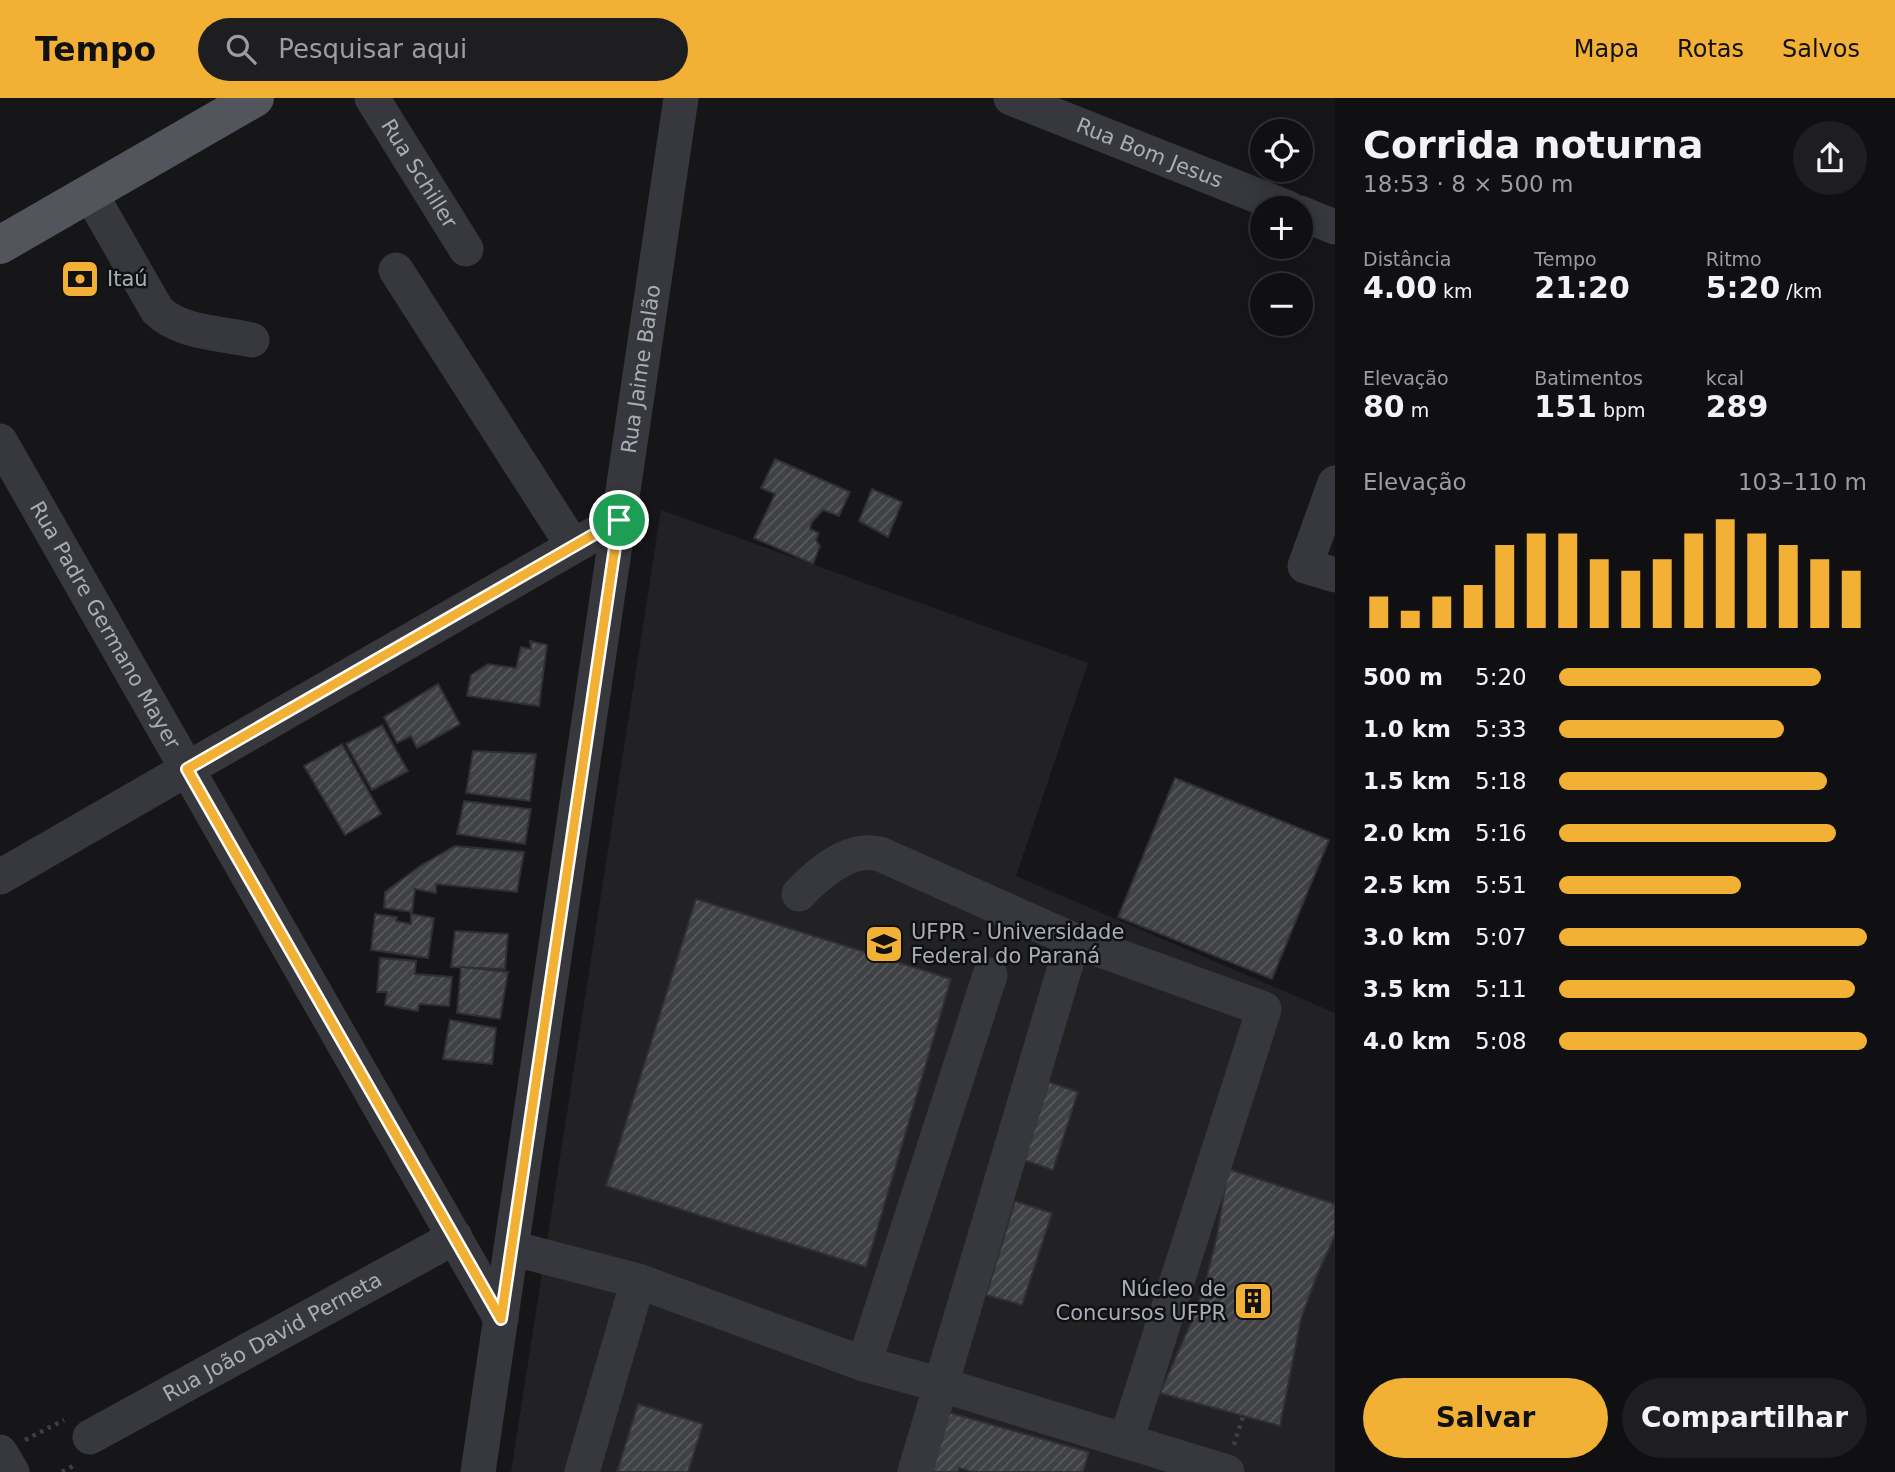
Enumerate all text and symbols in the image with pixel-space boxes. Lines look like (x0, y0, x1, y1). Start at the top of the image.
search box (198, 18, 688, 81)
text: Tempo (35, 30, 156, 69)
icon: search (222, 30, 260, 68)
text: Pesquisar aqui (278, 34, 467, 64)
text: Mapa (1574, 35, 1639, 63)
text: Rotas (1677, 35, 1744, 63)
text: Salvos (1782, 35, 1860, 63)
street label: Rua Bom Jesus (1073, 113, 1226, 193)
street label: Rua Schiller (376, 115, 462, 233)
map controls (1250, 119, 1313, 336)
button: locate (1250, 119, 1313, 182)
button: share (1793, 121, 1867, 195)
text: Corrida noturna (1363, 123, 1703, 167)
text: 18:53 · 8 × 500 m (1363, 171, 1573, 197)
button: + (1250, 196, 1313, 259)
text: Distância (1363, 248, 1451, 270)
text: Tempo (1534, 248, 1597, 270)
text: Ritmo (1706, 248, 1762, 270)
bank icon: Itaú (59, 258, 101, 300)
place label: Itaú (107, 267, 148, 291)
text: 4.00 (1363, 270, 1437, 305)
text: 21:20 (1534, 270, 1630, 305)
text: 5:20 (1706, 270, 1780, 305)
button: − (1250, 273, 1313, 336)
text: km (1437, 280, 1473, 302)
text: /km (1780, 280, 1822, 302)
street label: Rua Jaime Balão (617, 283, 665, 455)
text: Elevação (1363, 367, 1449, 389)
text: Batimentos (1534, 367, 1643, 389)
text: kcal (1706, 367, 1744, 389)
text: 80 (1363, 389, 1405, 424)
text: 151 (1534, 389, 1597, 424)
text: 289 (1706, 389, 1768, 424)
text: m (1405, 399, 1429, 421)
text: bpm (1597, 399, 1646, 421)
text: Elevação (1363, 469, 1467, 495)
text: 103–110 m (1738, 469, 1867, 495)
pin (589, 490, 649, 550)
street label: Rua Padre Germano Mayer (25, 497, 185, 753)
icon: arrive (600, 501, 638, 539)
text: 500 m (1363, 664, 1443, 690)
text: 5:20 (1475, 664, 1527, 690)
text: 1.0 km (1363, 716, 1451, 742)
text: 5:33 (1475, 716, 1527, 742)
text: 1.5 km (1363, 768, 1451, 794)
text: 5:18 (1475, 768, 1527, 794)
text: 2.0 km (1363, 820, 1451, 846)
text: 5:16 (1475, 820, 1527, 846)
text: 2.5 km (1363, 872, 1451, 898)
text: 5:51 (1475, 872, 1527, 898)
place label: UFPR - Universidade Federal do Paraná (911, 920, 1124, 968)
school or university icon: UFPR - Universidade Federal do Paraná (863, 923, 905, 965)
text: 3.0 km (1363, 924, 1451, 950)
text: 5:07 (1475, 924, 1527, 950)
text: 3.5 km (1363, 976, 1451, 1002)
text: 5:11 (1475, 976, 1527, 1002)
text: 4.0 km (1363, 1028, 1451, 1054)
text: 5:08 (1475, 1028, 1527, 1054)
street label: Rua João David Perneta (159, 1267, 386, 1407)
place label: Núcleo de Concursos UFPR (1056, 1277, 1226, 1325)
building icon: Núcleo de Concursos UFPR (1232, 1280, 1274, 1322)
button: Salvar (1363, 1378, 1608, 1458)
button: Compartilhar (1622, 1378, 1867, 1458)

